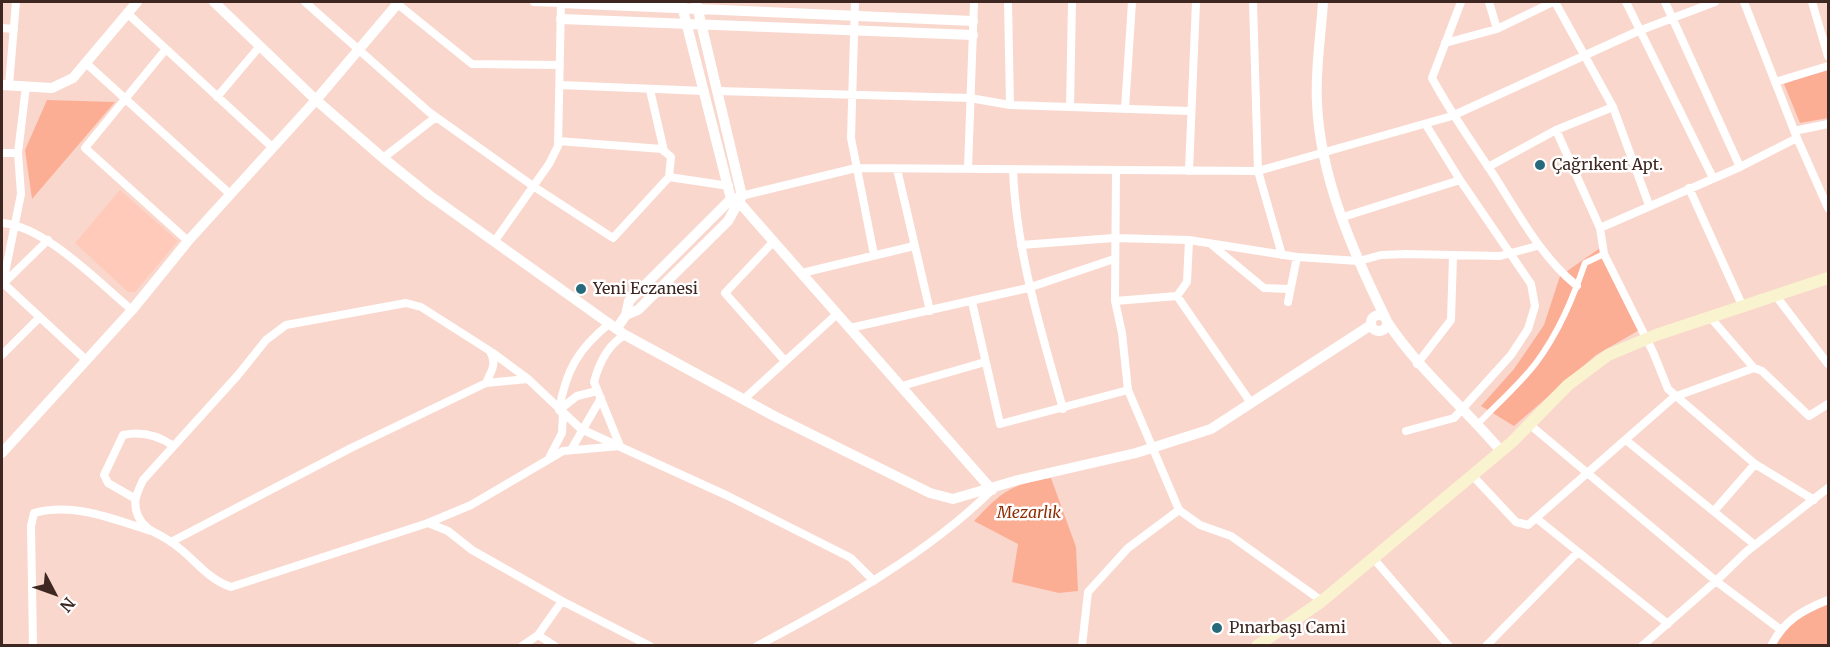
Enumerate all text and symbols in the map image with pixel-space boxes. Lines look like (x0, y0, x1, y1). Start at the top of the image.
place label: Çağrıkent Apt. (1552, 155, 1663, 175)
marker: Çağrıkent Apt. (1533, 158, 1547, 172)
place label: Yeni Eczanesi (593, 279, 698, 299)
marker: Yeni Eczanesi (574, 282, 588, 296)
park label: Mezarlık (997, 503, 1061, 523)
north arrow (24, 563, 84, 623)
text: N (56, 593, 79, 616)
place label: Pınarbaşı Cami (1229, 618, 1346, 638)
marker: Pınarbaşı Cami (1210, 621, 1224, 635)

